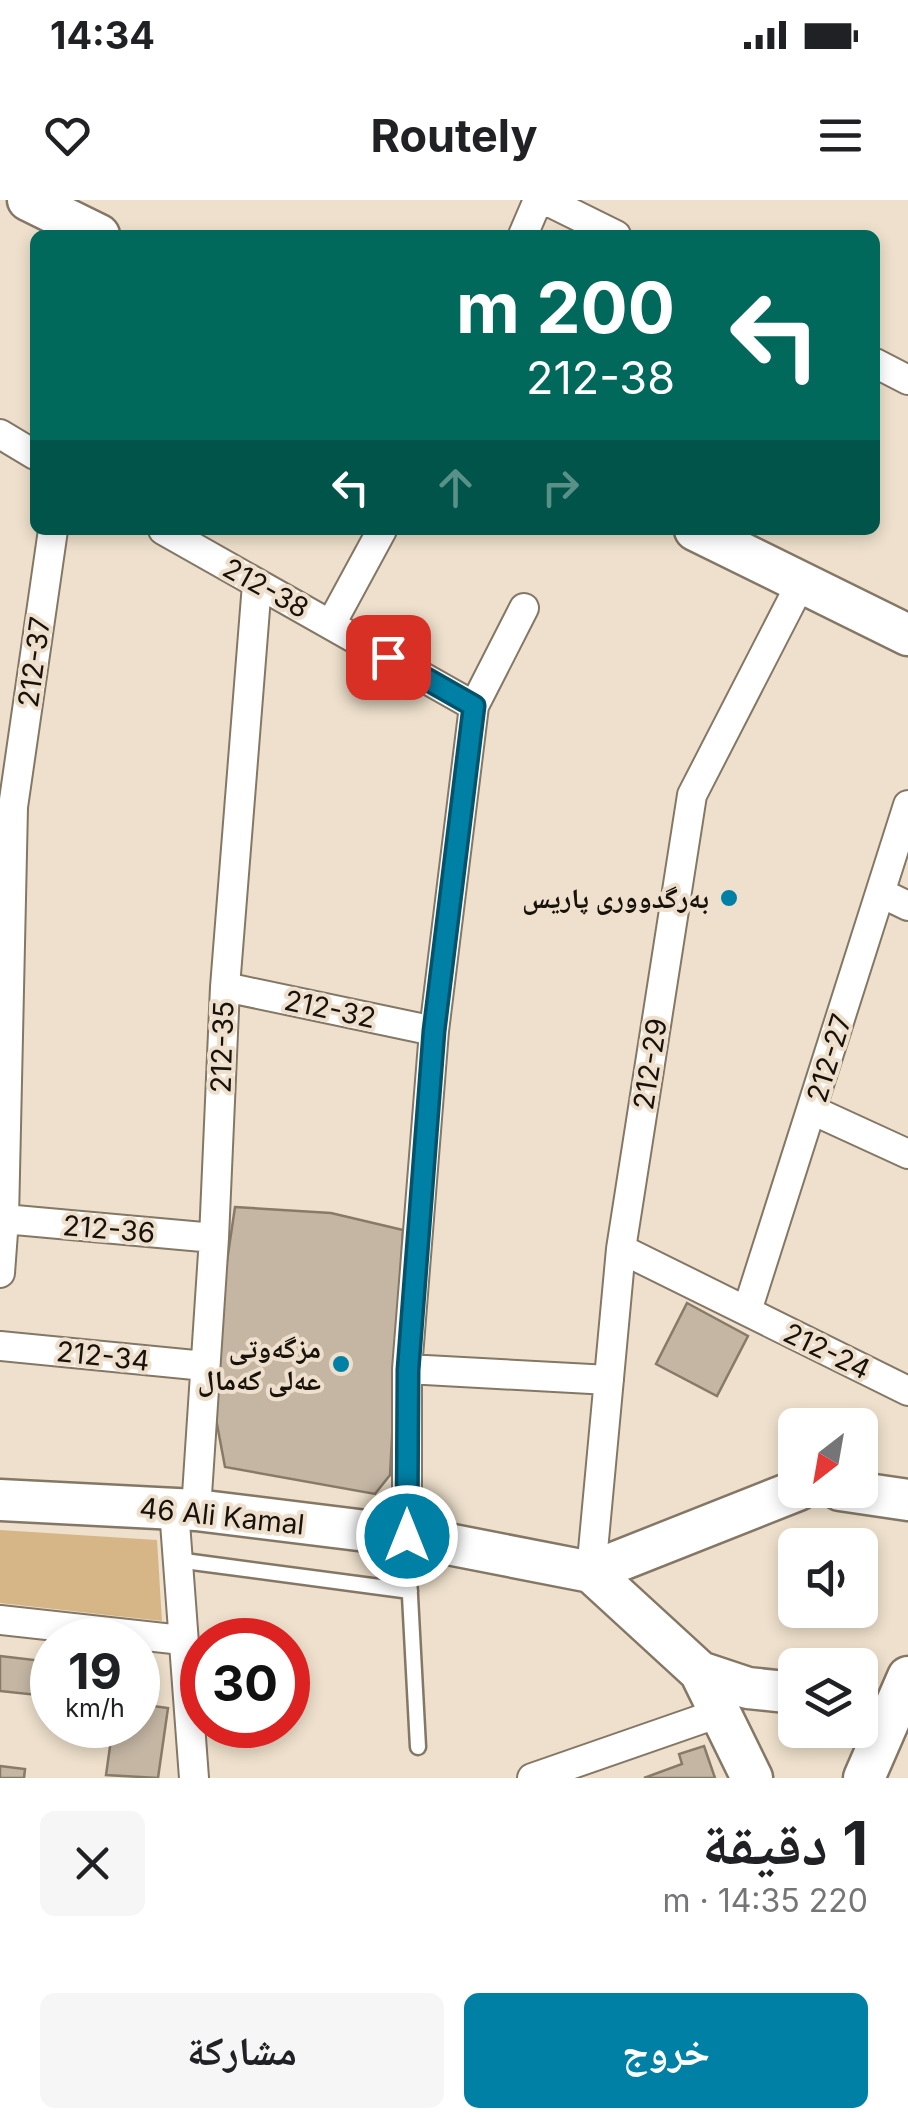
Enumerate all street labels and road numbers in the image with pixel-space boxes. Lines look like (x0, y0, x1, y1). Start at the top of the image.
street label: 212-38 (217, 551, 315, 625)
street label: 212-37 (11, 614, 57, 710)
street label: 212-32 (281, 983, 379, 1035)
street label: 212-35 (203, 1000, 241, 1094)
street label: 212-27 (800, 1010, 858, 1106)
street label: 212-29 (626, 1016, 674, 1112)
street label: 212-36 (61, 1208, 157, 1250)
street label: 212-24 (778, 1316, 876, 1386)
street label: 212-34 (55, 1334, 151, 1378)
street label: 46 Ali Kamal (138, 1490, 306, 1542)

